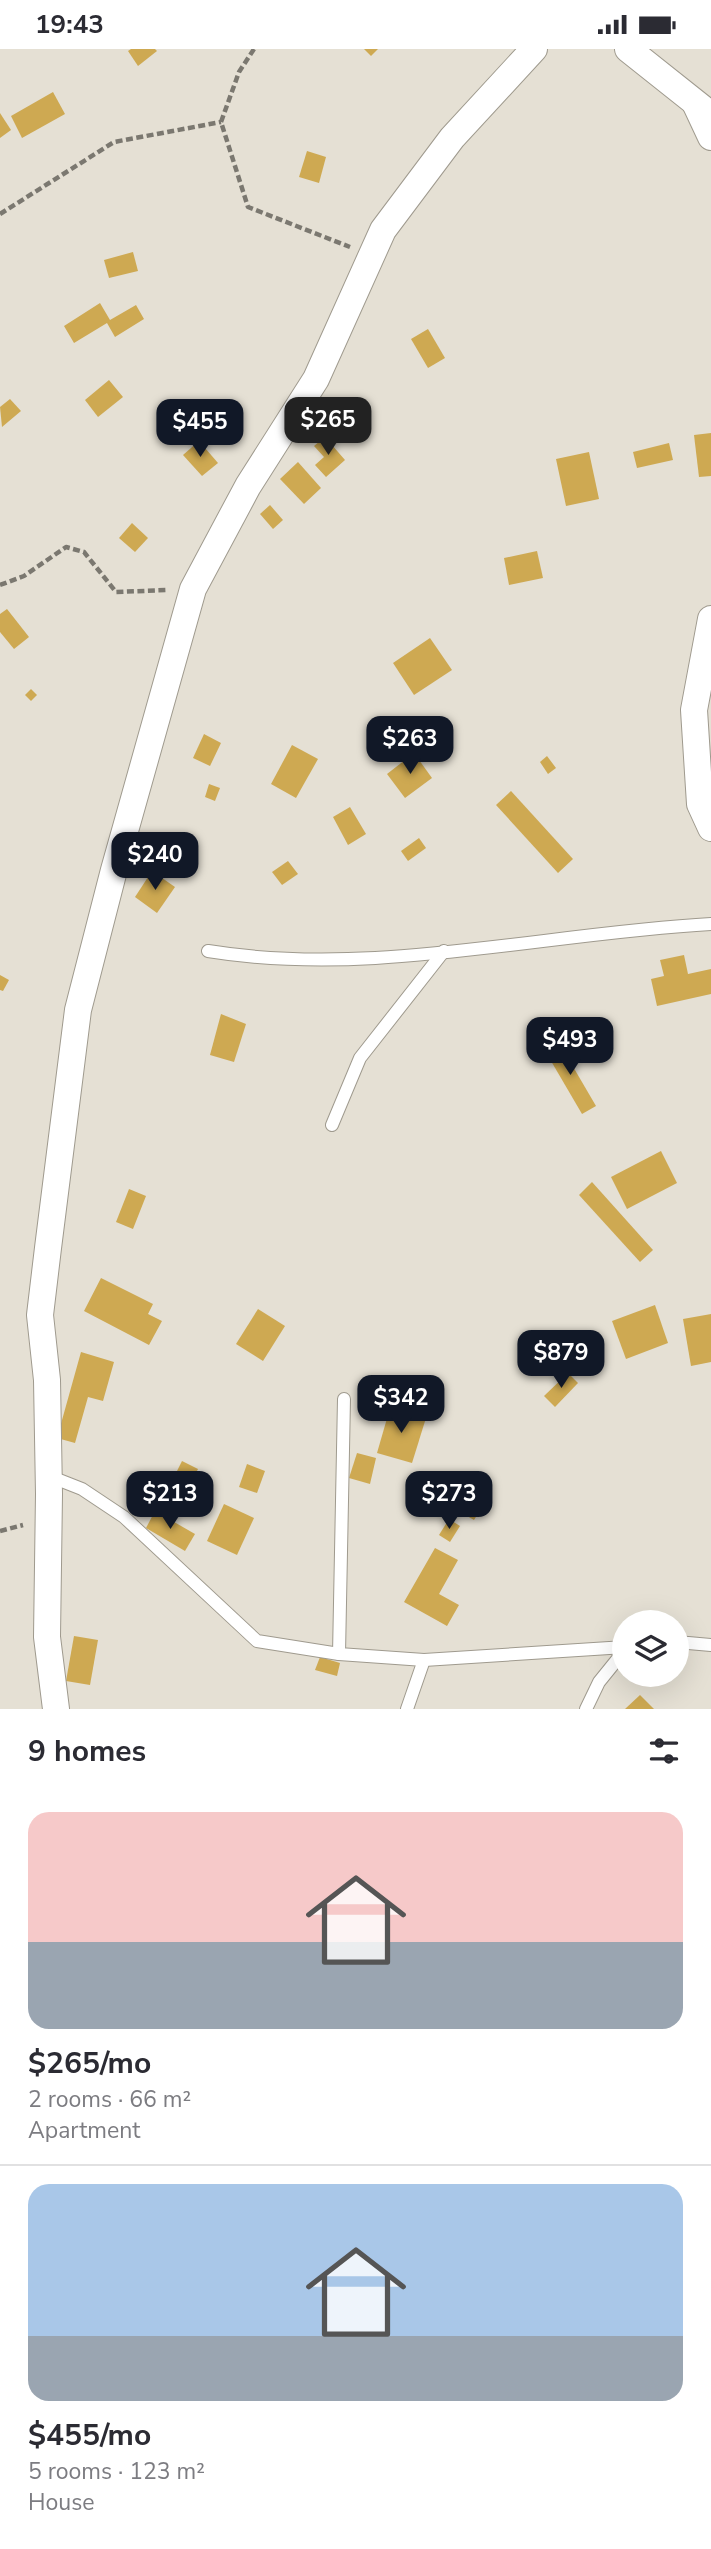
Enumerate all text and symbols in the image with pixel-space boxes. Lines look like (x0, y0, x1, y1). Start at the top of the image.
text: 19:43 (35, 7, 104, 42)
pin: $265 (287, 397, 369, 457)
pin: $455 (159, 399, 241, 459)
text: $265 (300, 404, 356, 435)
text: $455 (172, 406, 228, 437)
pin: $263 (369, 717, 451, 776)
text: $263 (382, 723, 438, 754)
pin: $240 (114, 833, 196, 892)
text: $240 (127, 839, 183, 870)
pin: $493 (529, 1017, 611, 1077)
text: $493 (542, 1024, 598, 1055)
pin: $879 (520, 1331, 602, 1390)
text: $879 (533, 1337, 589, 1368)
pin: $342 (360, 1375, 442, 1435)
text: $342 (373, 1382, 429, 1413)
pin: $213 (129, 1471, 211, 1531)
pin: $273 (408, 1471, 490, 1531)
text: $213 (142, 1478, 198, 1509)
text: $273 (421, 1478, 477, 1509)
map controls (612, 1610, 689, 1687)
button: layers (612, 1610, 689, 1687)
text: 9 homes (28, 1731, 146, 1772)
icon: filters (645, 1732, 683, 1770)
icon: home (293, 1857, 419, 1983)
text: $265/mo (28, 2043, 151, 2084)
text: 2 rooms · 66 m² (28, 2084, 191, 2115)
text: Apartment (28, 2115, 140, 2146)
icon: home (293, 2229, 419, 2355)
text: $455/mo (28, 2415, 151, 2456)
text: 5 rooms · 123 m² (28, 2456, 205, 2487)
text: House (28, 2487, 95, 2518)

